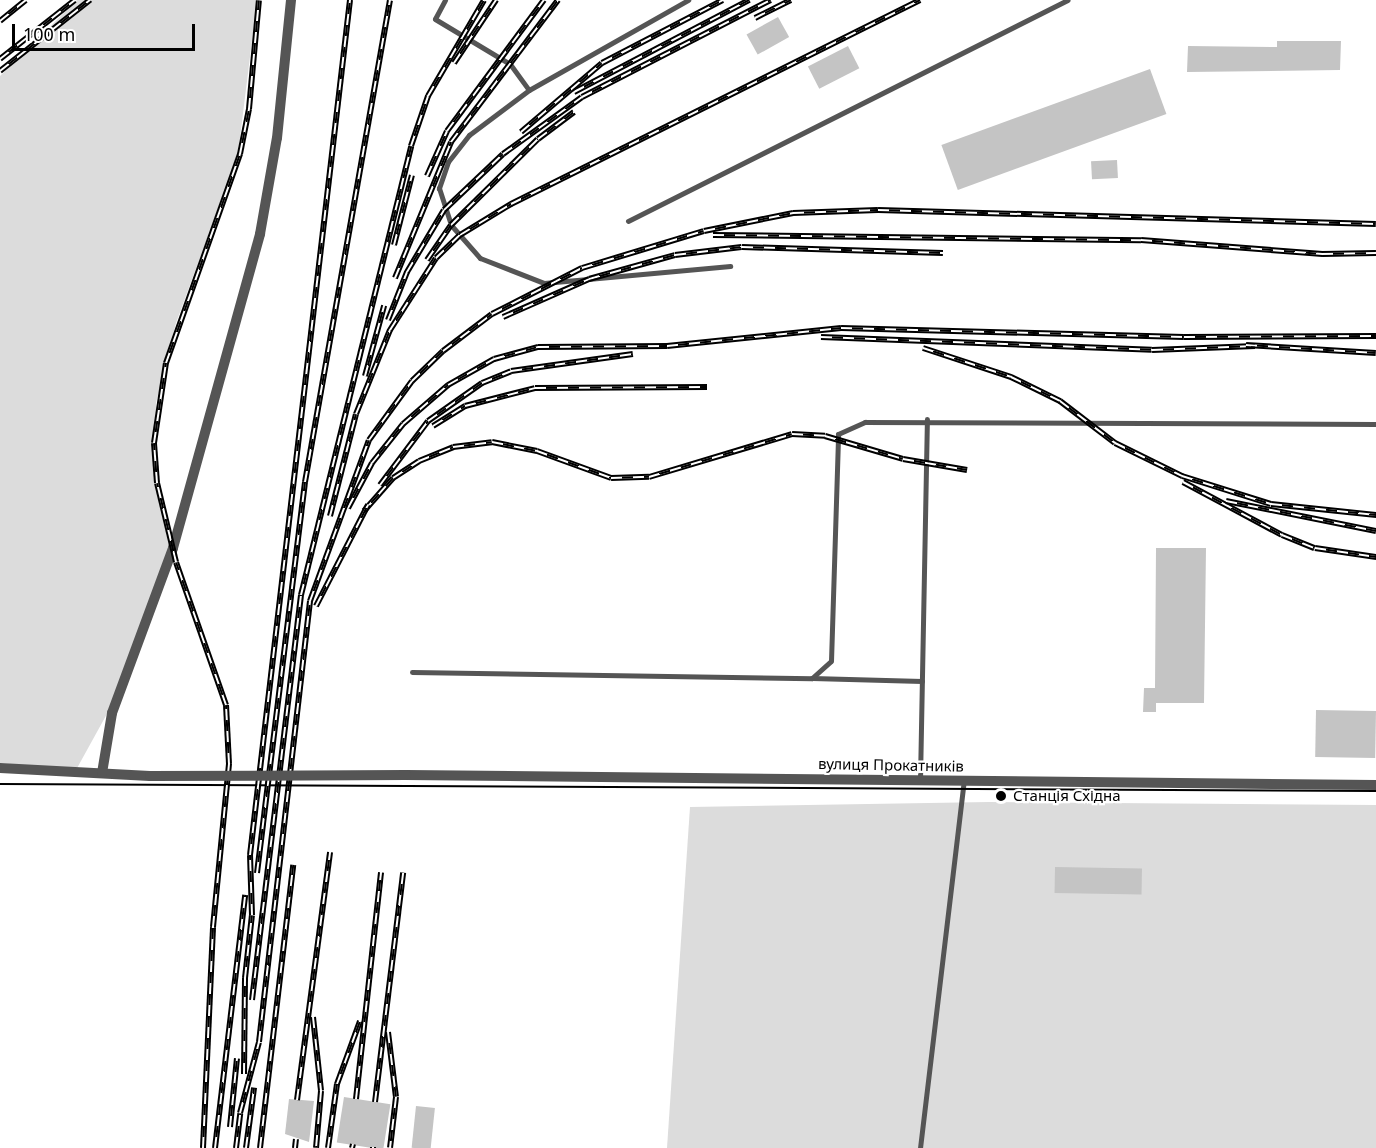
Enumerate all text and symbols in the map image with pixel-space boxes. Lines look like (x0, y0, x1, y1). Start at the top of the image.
scale bar (15, 12, 198, 50)
text: 100 m (23, 22, 75, 46)
street label: вулиця Прокатників (818, 755, 964, 775)
place label: Станція Східна (1013, 787, 1121, 805)
marker: Станція Східна (994, 789, 1008, 803)

